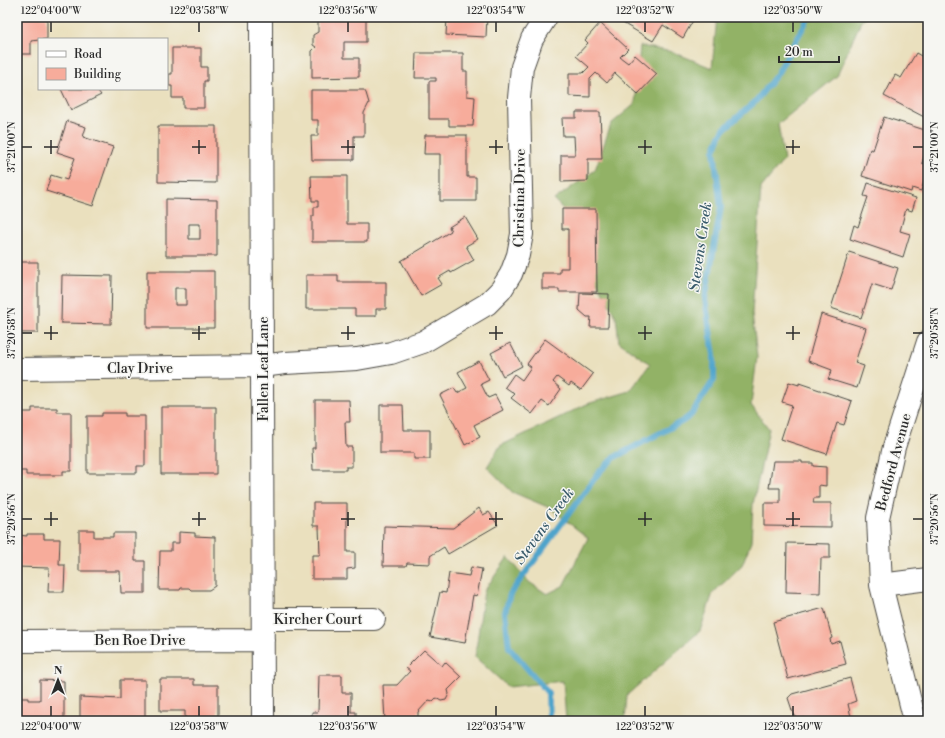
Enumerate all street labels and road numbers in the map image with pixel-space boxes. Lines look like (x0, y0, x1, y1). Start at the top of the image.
street label: Christina Drive (510, 149, 530, 248)
street label: Fallen Leaf Lane (255, 316, 273, 422)
street label: Clay Drive (107, 360, 173, 378)
street label: Bedford Avenue (872, 411, 916, 514)
street label: Kircher Court (274, 611, 362, 629)
street label: Ben Roe Drive (93, 632, 186, 650)

